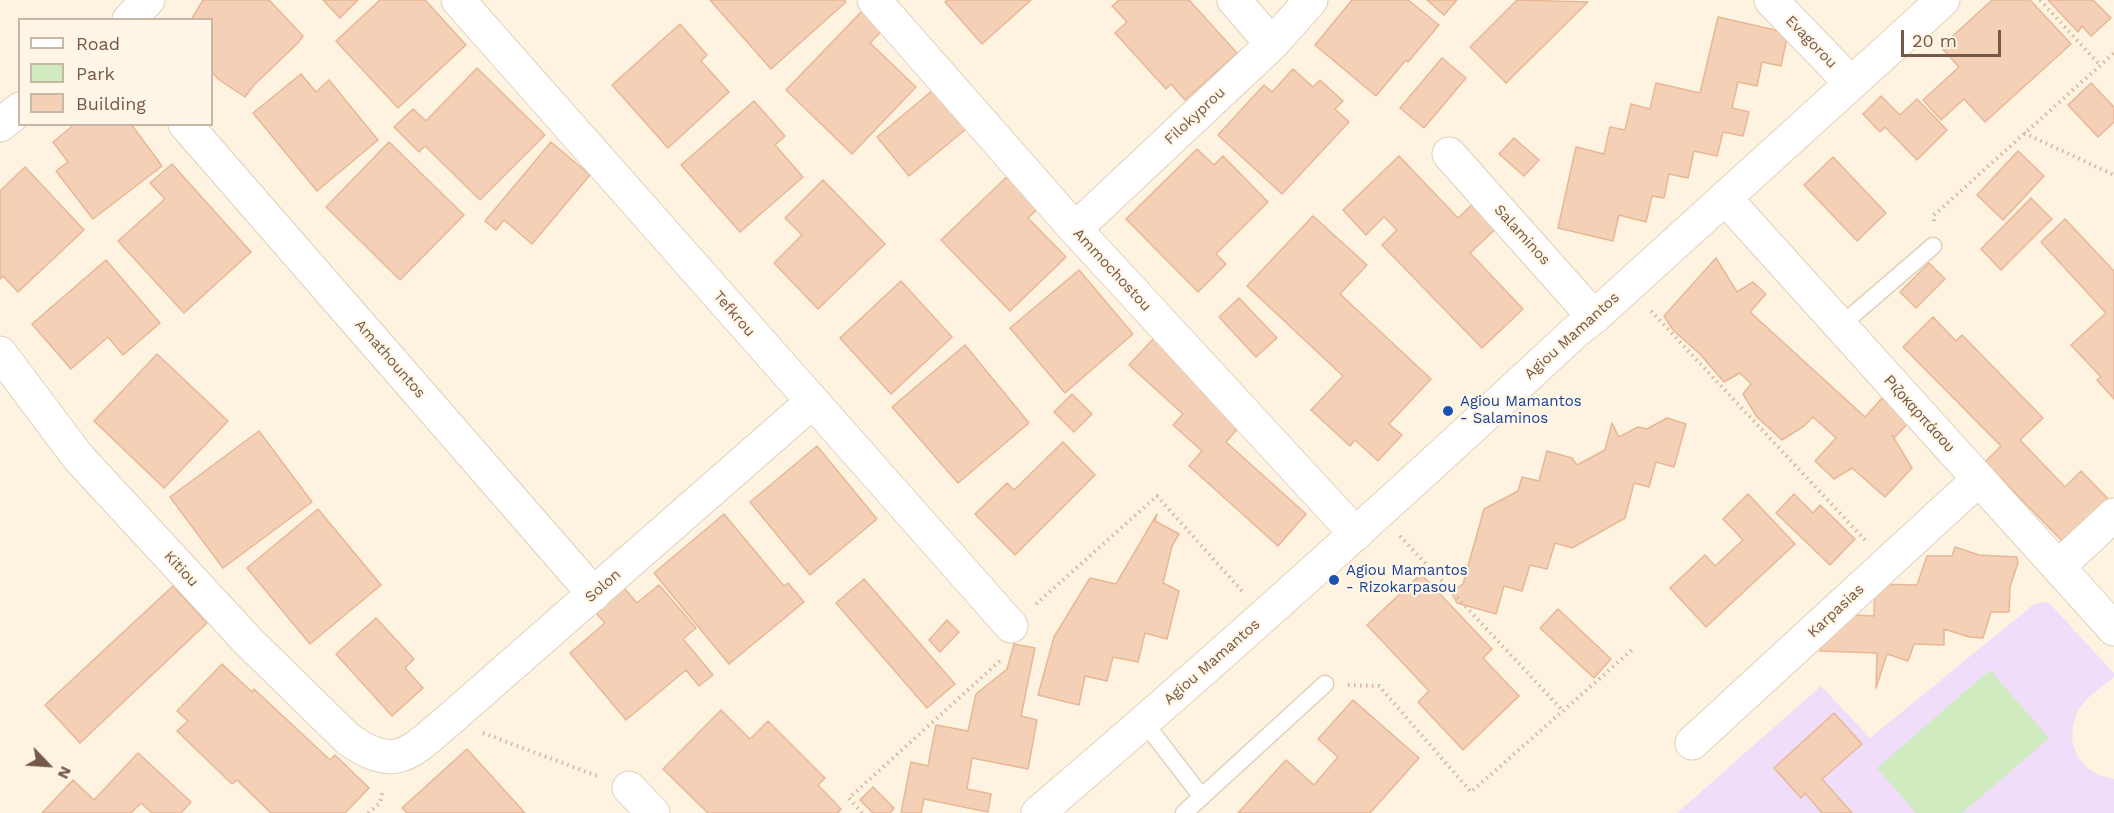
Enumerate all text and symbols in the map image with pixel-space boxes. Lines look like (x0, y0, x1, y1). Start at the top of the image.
street label: Evagorou (1781, 12, 1841, 72)
legend (18, 18, 213, 126)
scale bar (1904, 18, 2004, 56)
text: 20 m (1912, 30, 1957, 51)
text: Road (76, 33, 120, 54)
text: Park (76, 63, 115, 84)
street label: Filokyprou (1161, 83, 1229, 149)
text: Building (76, 93, 146, 114)
street label: Salaminos (1490, 201, 1554, 269)
street label: Ammochostou (1069, 225, 1155, 315)
street label: Tefkrou (709, 288, 759, 340)
street label: Agiou Mamantos (1521, 289, 1623, 383)
street label: Amathountos (351, 316, 429, 402)
street label: Ριζοκαρπάσου (1880, 372, 1958, 456)
place label: Agiou Mamantos - Salaminos (1460, 393, 1582, 428)
marker: Agiou Mamantos - Salaminos (1441, 404, 1455, 418)
street label: Kitiou (160, 547, 202, 591)
place label: Agiou Mamantos - Rizokarpasou (1346, 562, 1468, 597)
street label: Solon (581, 566, 625, 606)
marker: Agiou Mamantos - Rizokarpasou (1327, 573, 1341, 587)
street label: Karpasias (1804, 580, 1868, 642)
street label: Agiou Mamantos (1160, 615, 1264, 709)
north arrow (18, 735, 78, 795)
text: N (54, 763, 76, 782)

